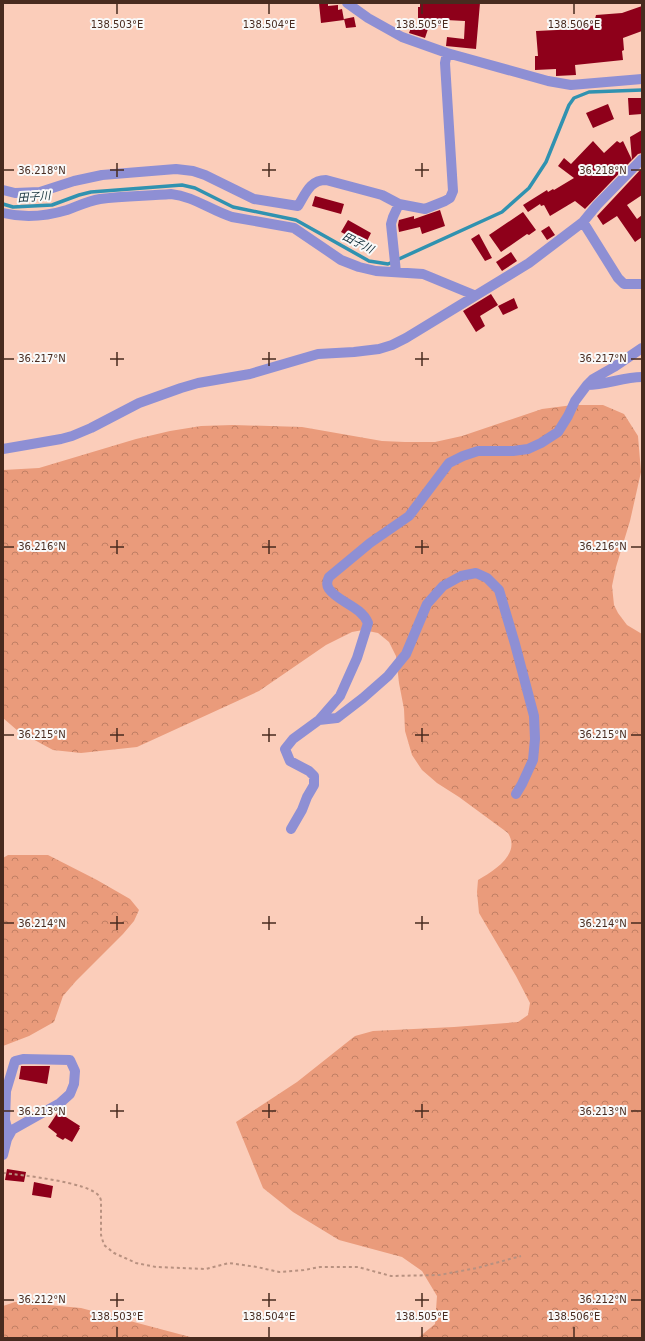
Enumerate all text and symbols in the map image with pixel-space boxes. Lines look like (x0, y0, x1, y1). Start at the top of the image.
text: 138.503°E (91, 19, 143, 30)
text: 138.504°E (243, 19, 295, 30)
text: 138.505°E (396, 19, 448, 30)
text: 138.506°E (548, 19, 600, 30)
text: 36.218°N (18, 165, 66, 176)
text: 36.218°N (579, 165, 627, 176)
water label: 田子川 (17, 189, 52, 205)
water label: 田子川 (340, 230, 377, 257)
text: 36.217°N (18, 353, 66, 364)
text: 36.217°N (579, 353, 627, 364)
text: 36.216°N (18, 541, 66, 552)
text: 36.216°N (579, 541, 627, 552)
text: 36.215°N (18, 729, 66, 740)
text: 36.215°N (579, 729, 627, 740)
text: 36.214°N (18, 918, 66, 929)
text: 36.214°N (579, 918, 627, 929)
text: 36.213°N (18, 1106, 66, 1117)
text: 36.213°N (579, 1106, 627, 1117)
text: 36.212°N (18, 1294, 66, 1305)
text: 36.212°N (579, 1294, 627, 1305)
text: 138.503°E (91, 1311, 143, 1322)
text: 138.504°E (243, 1311, 295, 1322)
text: 138.505°E (396, 1311, 448, 1322)
text: 138.506°E (548, 1311, 600, 1322)

